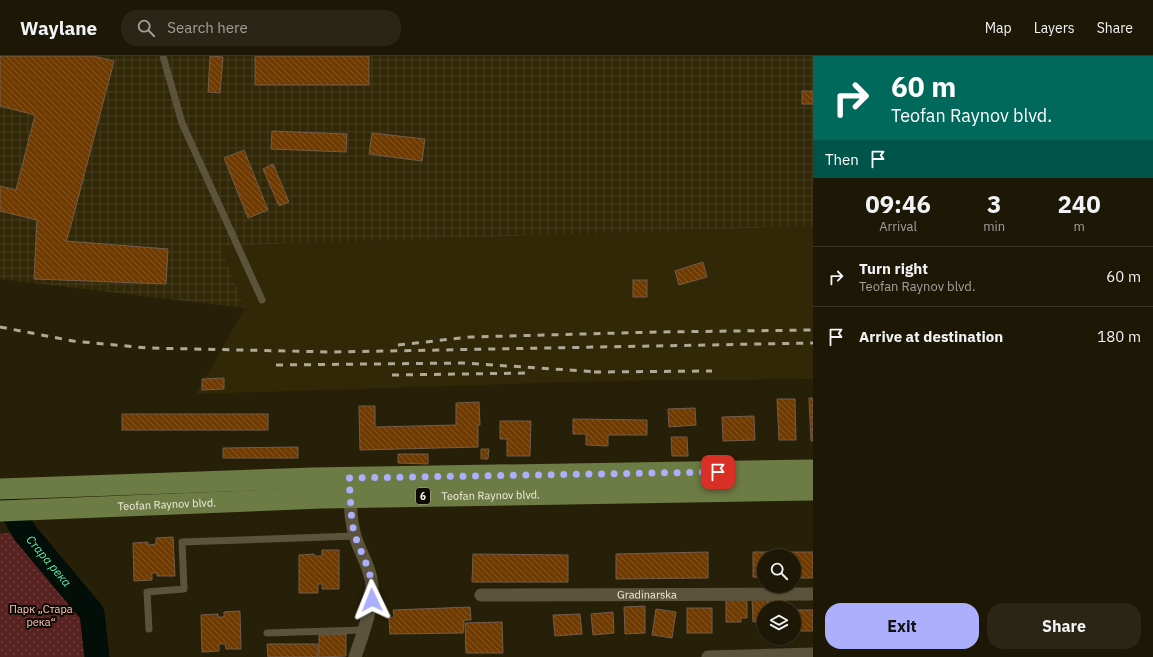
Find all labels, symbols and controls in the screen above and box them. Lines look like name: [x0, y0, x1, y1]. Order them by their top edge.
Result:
search box: [121, 10, 401, 46]
text: Waylane: [20, 16, 97, 40]
icon: search: [135, 17, 157, 39]
text: Search here: [167, 18, 248, 37]
text: Map: [985, 19, 1012, 37]
text: Layers: [1034, 19, 1075, 37]
text: Share: [1097, 19, 1133, 37]
text: 60 m: [891, 68, 956, 105]
icon: right: [825, 72, 877, 124]
text: Teofan Raynov blvd.: [891, 104, 1052, 127]
icon: arrive: [867, 148, 889, 170]
text: Then: [825, 150, 859, 169]
text: 09:46: [865, 188, 931, 220]
text: 3: [987, 188, 1001, 220]
text: 240: [1057, 188, 1101, 220]
text: Arrival: [879, 218, 917, 235]
text: min: [983, 218, 1005, 235]
text: m: [1073, 218, 1085, 235]
text: Turn right: [859, 259, 928, 278]
icon: right: [825, 266, 847, 288]
text: 60 m: [1106, 267, 1141, 286]
text: Teofan Raynov blvd.: [859, 278, 975, 295]
icon: arrive: [825, 326, 847, 348]
text: Arrive at destination: [859, 327, 1003, 346]
text: 180 m: [1097, 327, 1141, 346]
pin: [701, 455, 735, 489]
icon: arrive: [707, 461, 729, 483]
street label: Teofan Raynov blvd.: [441, 487, 540, 503]
road number: 6: [416, 488, 430, 504]
street label: Teofan Raynov blvd.: [117, 495, 216, 513]
water label: Стара река: [23, 532, 75, 590]
map controls: [757, 549, 801, 645]
button: search: [757, 549, 801, 593]
position arrow: [351, 579, 393, 621]
street label: Gradinarska: [617, 587, 677, 602]
button: layers: [757, 601, 801, 645]
park label: Парк „Стара река“: [9, 602, 73, 629]
button: Exit: [825, 603, 979, 649]
button: Share: [987, 603, 1141, 649]

